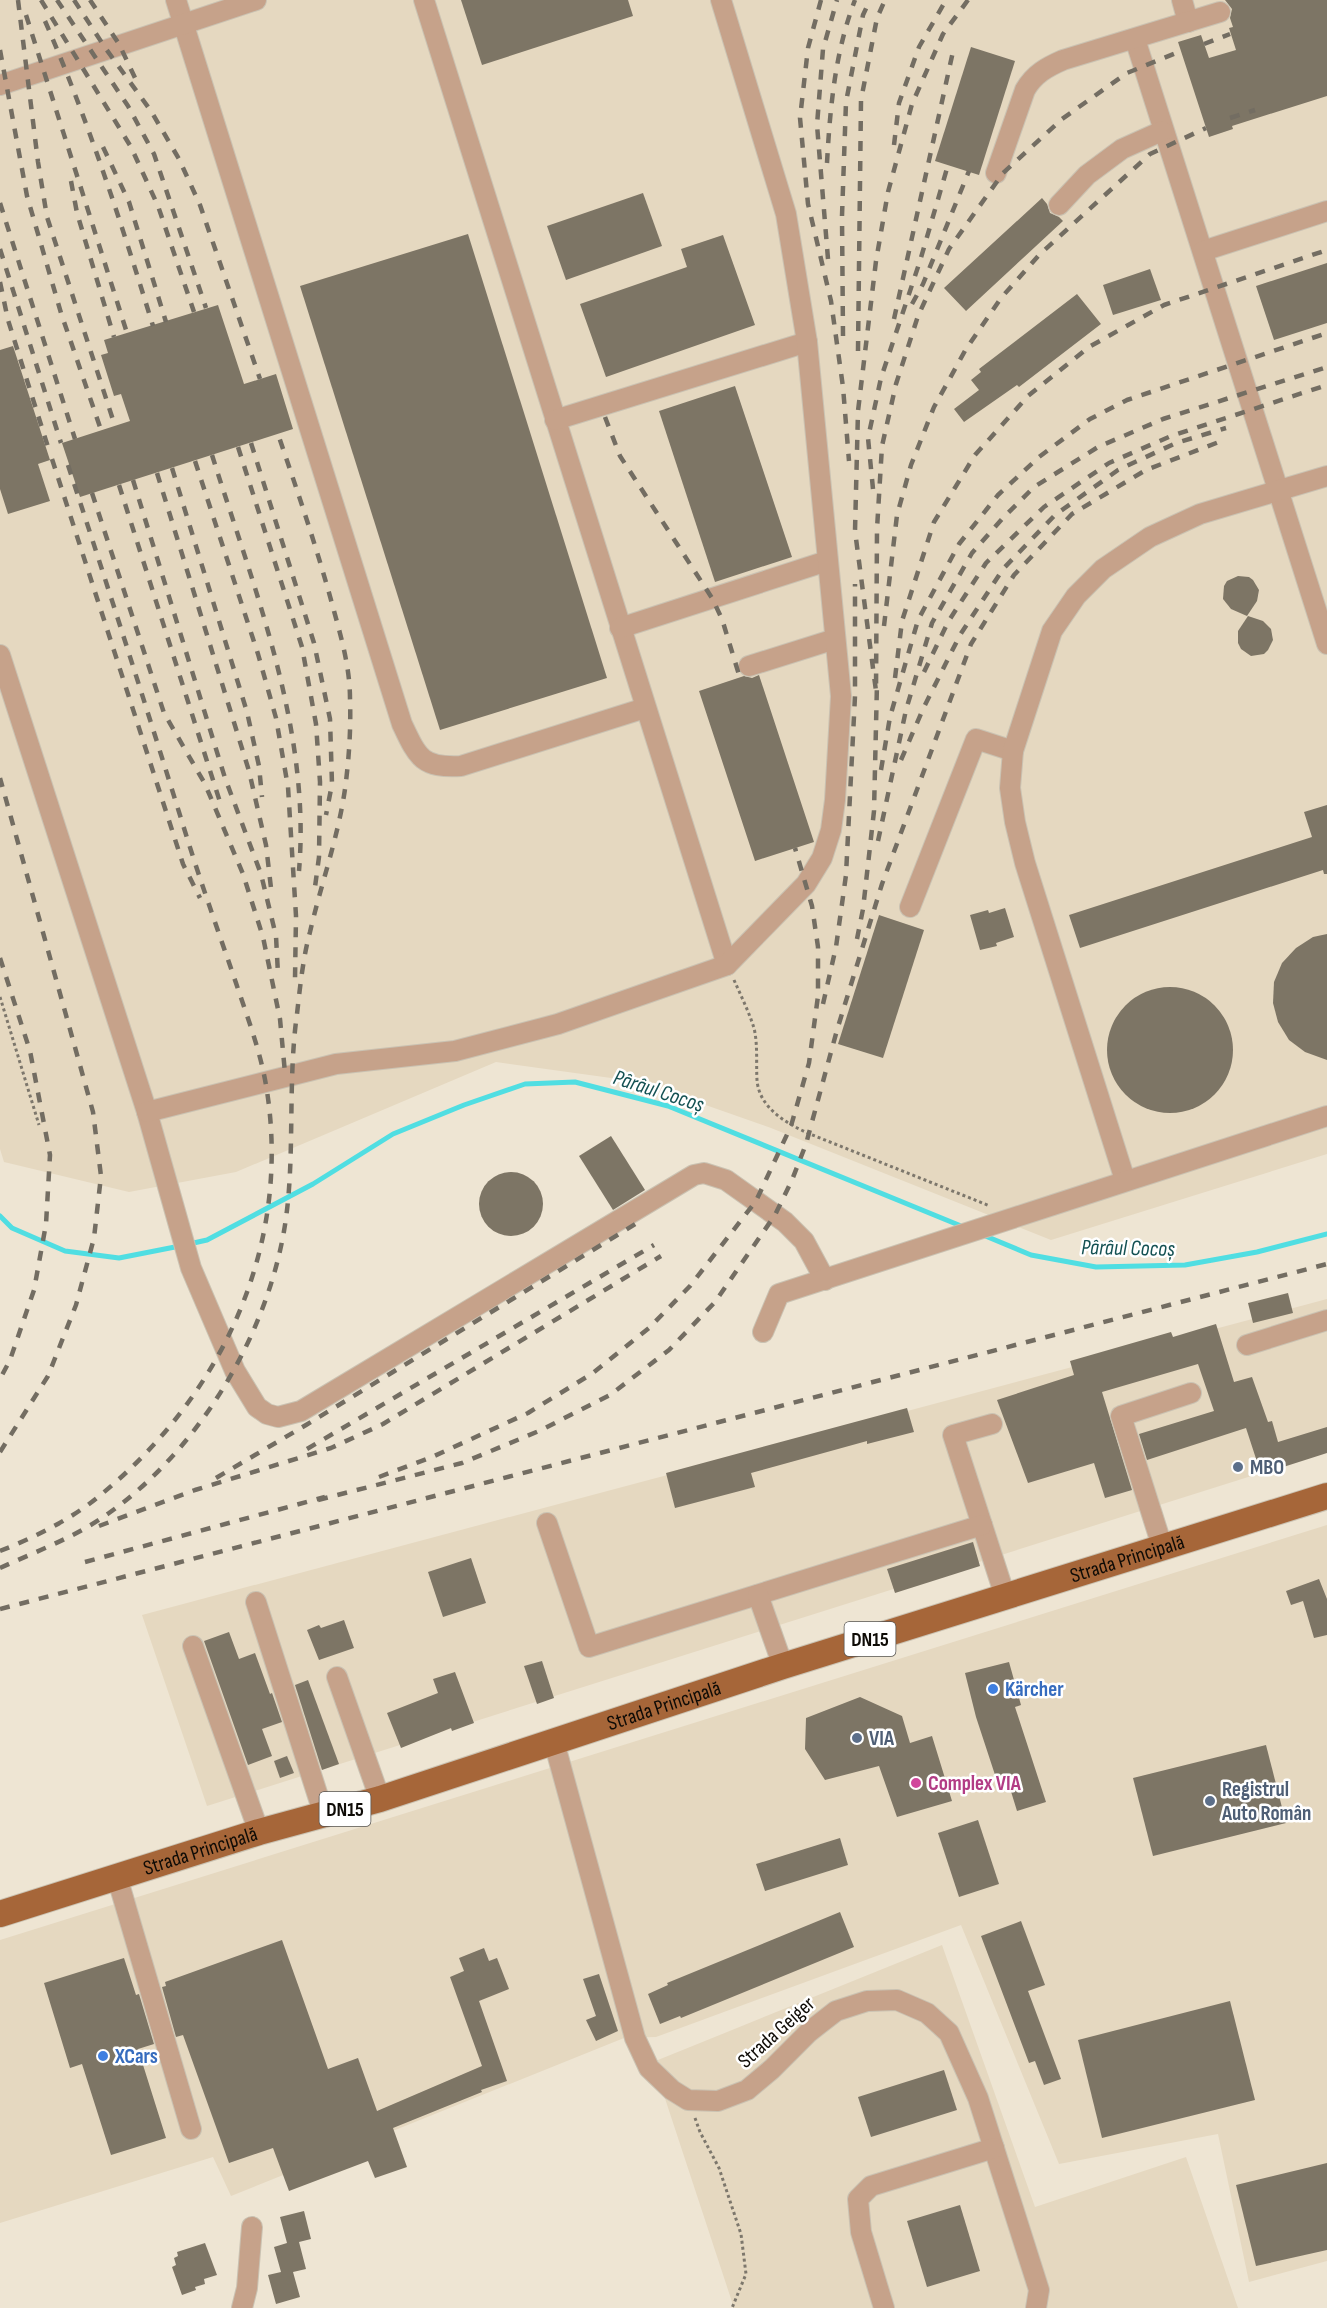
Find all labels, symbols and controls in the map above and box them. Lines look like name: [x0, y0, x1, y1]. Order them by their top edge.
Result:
water label: Pârâul Cocoș: [610, 1064, 708, 1119]
water label: Pârâul Cocoș: [1081, 1234, 1175, 1263]
place label: MBO: [1250, 1455, 1284, 1480]
marker: MBO: [1231, 1460, 1245, 1474]
street label: Strada Principală: [1067, 1529, 1187, 1589]
road number: DN15: [844, 1622, 896, 1656]
street label: Strada Principală: [604, 1675, 724, 1736]
place label: Kärcher: [1005, 1677, 1064, 1702]
marker: Kärcher: [986, 1682, 1000, 1696]
place label: VIA: [869, 1726, 895, 1751]
marker: VIA: [850, 1731, 864, 1745]
place label: Complex VIA: [928, 1771, 1022, 1796]
marker: Complex VIA: [909, 1776, 923, 1790]
place label: Registrul Auto Român: [1221, 1777, 1311, 1826]
road number: DN15: [320, 1792, 370, 1826]
marker: Registrul Auto Român: [1203, 1794, 1217, 1808]
street label: Strada Principală: [140, 1821, 261, 1881]
street label: Strada Geiger: [733, 1991, 820, 2073]
place label: XCars: [114, 2044, 158, 2069]
marker: XCars: [96, 2049, 110, 2063]

